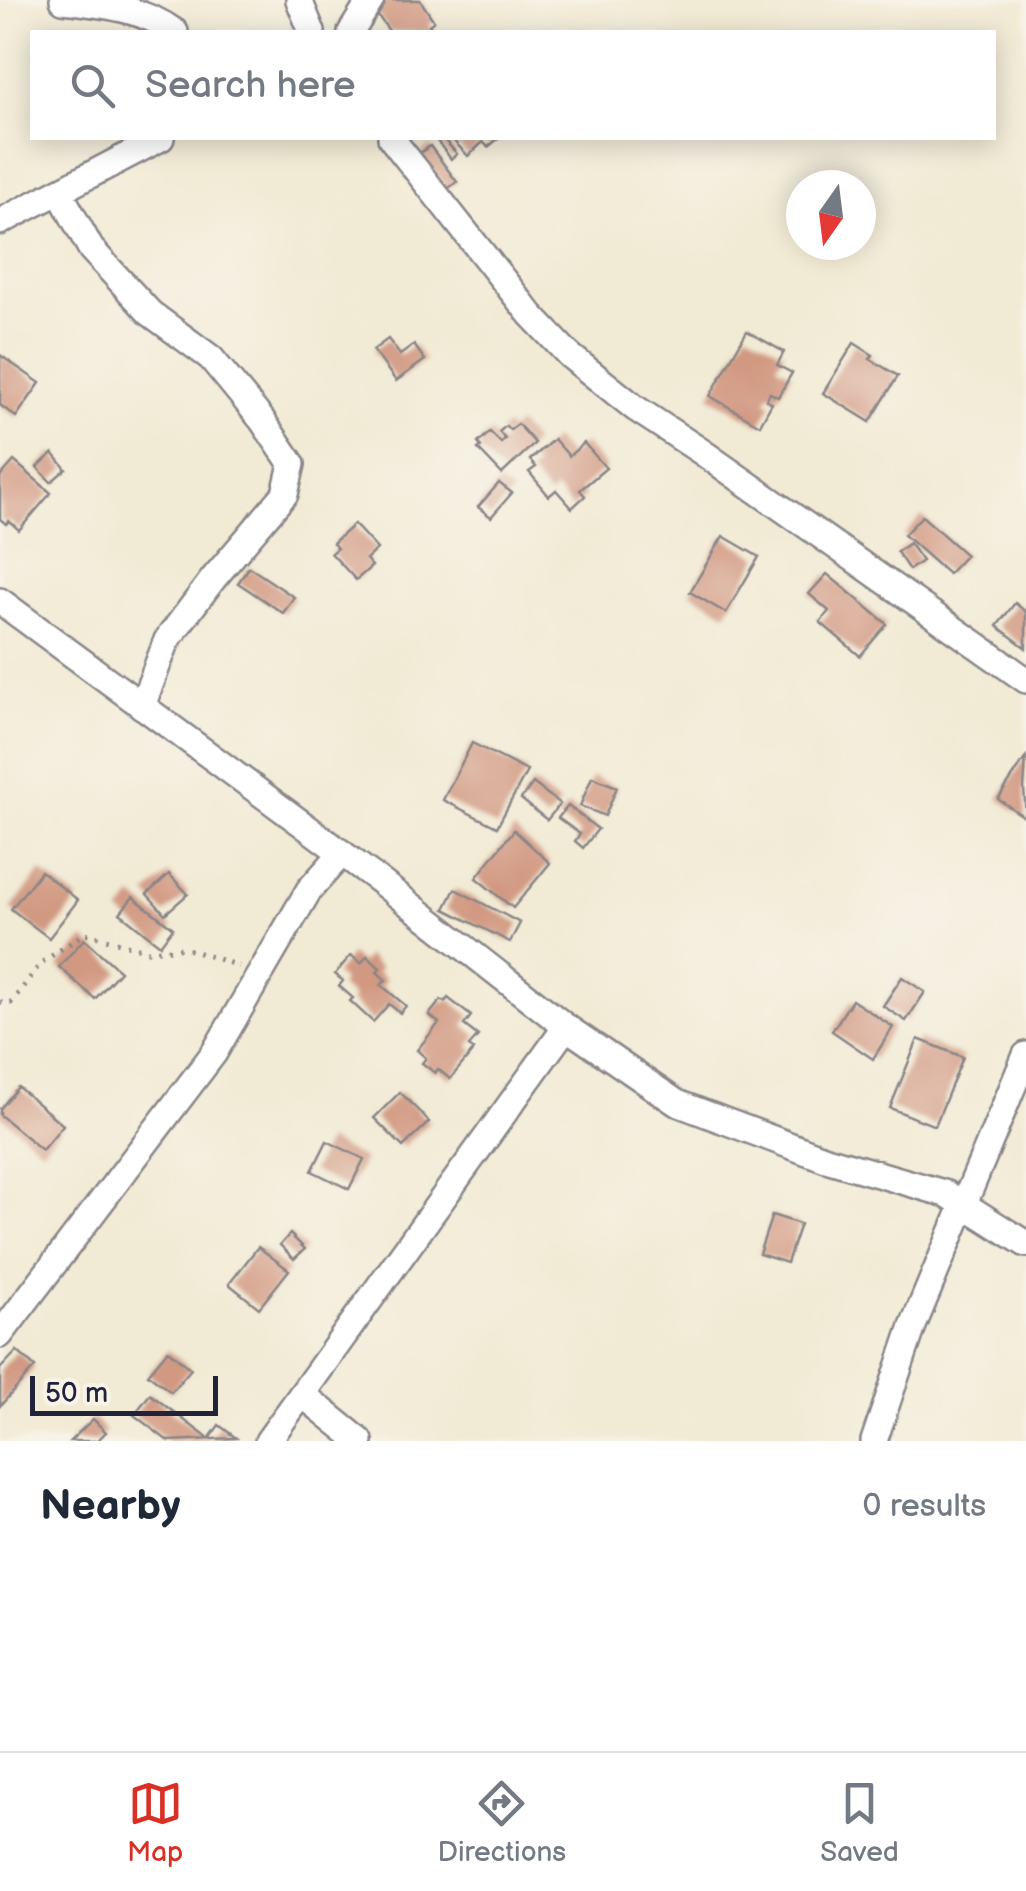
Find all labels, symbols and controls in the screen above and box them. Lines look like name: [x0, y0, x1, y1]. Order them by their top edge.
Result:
search box: [30, 30, 996, 140]
icon: search: [65, 58, 120, 113]
text: Search here: [145, 63, 356, 108]
north arrow: [786, 170, 876, 260]
scale bar: [30, 1371, 218, 1416]
text: 50 m: [45, 1377, 108, 1410]
text: Nearby: [40, 1481, 180, 1532]
text: 0 results: [863, 1487, 986, 1526]
tab: Map: [127, 1776, 183, 1869]
tab: Directions: [437, 1776, 566, 1869]
tab: Saved: [820, 1776, 899, 1869]

